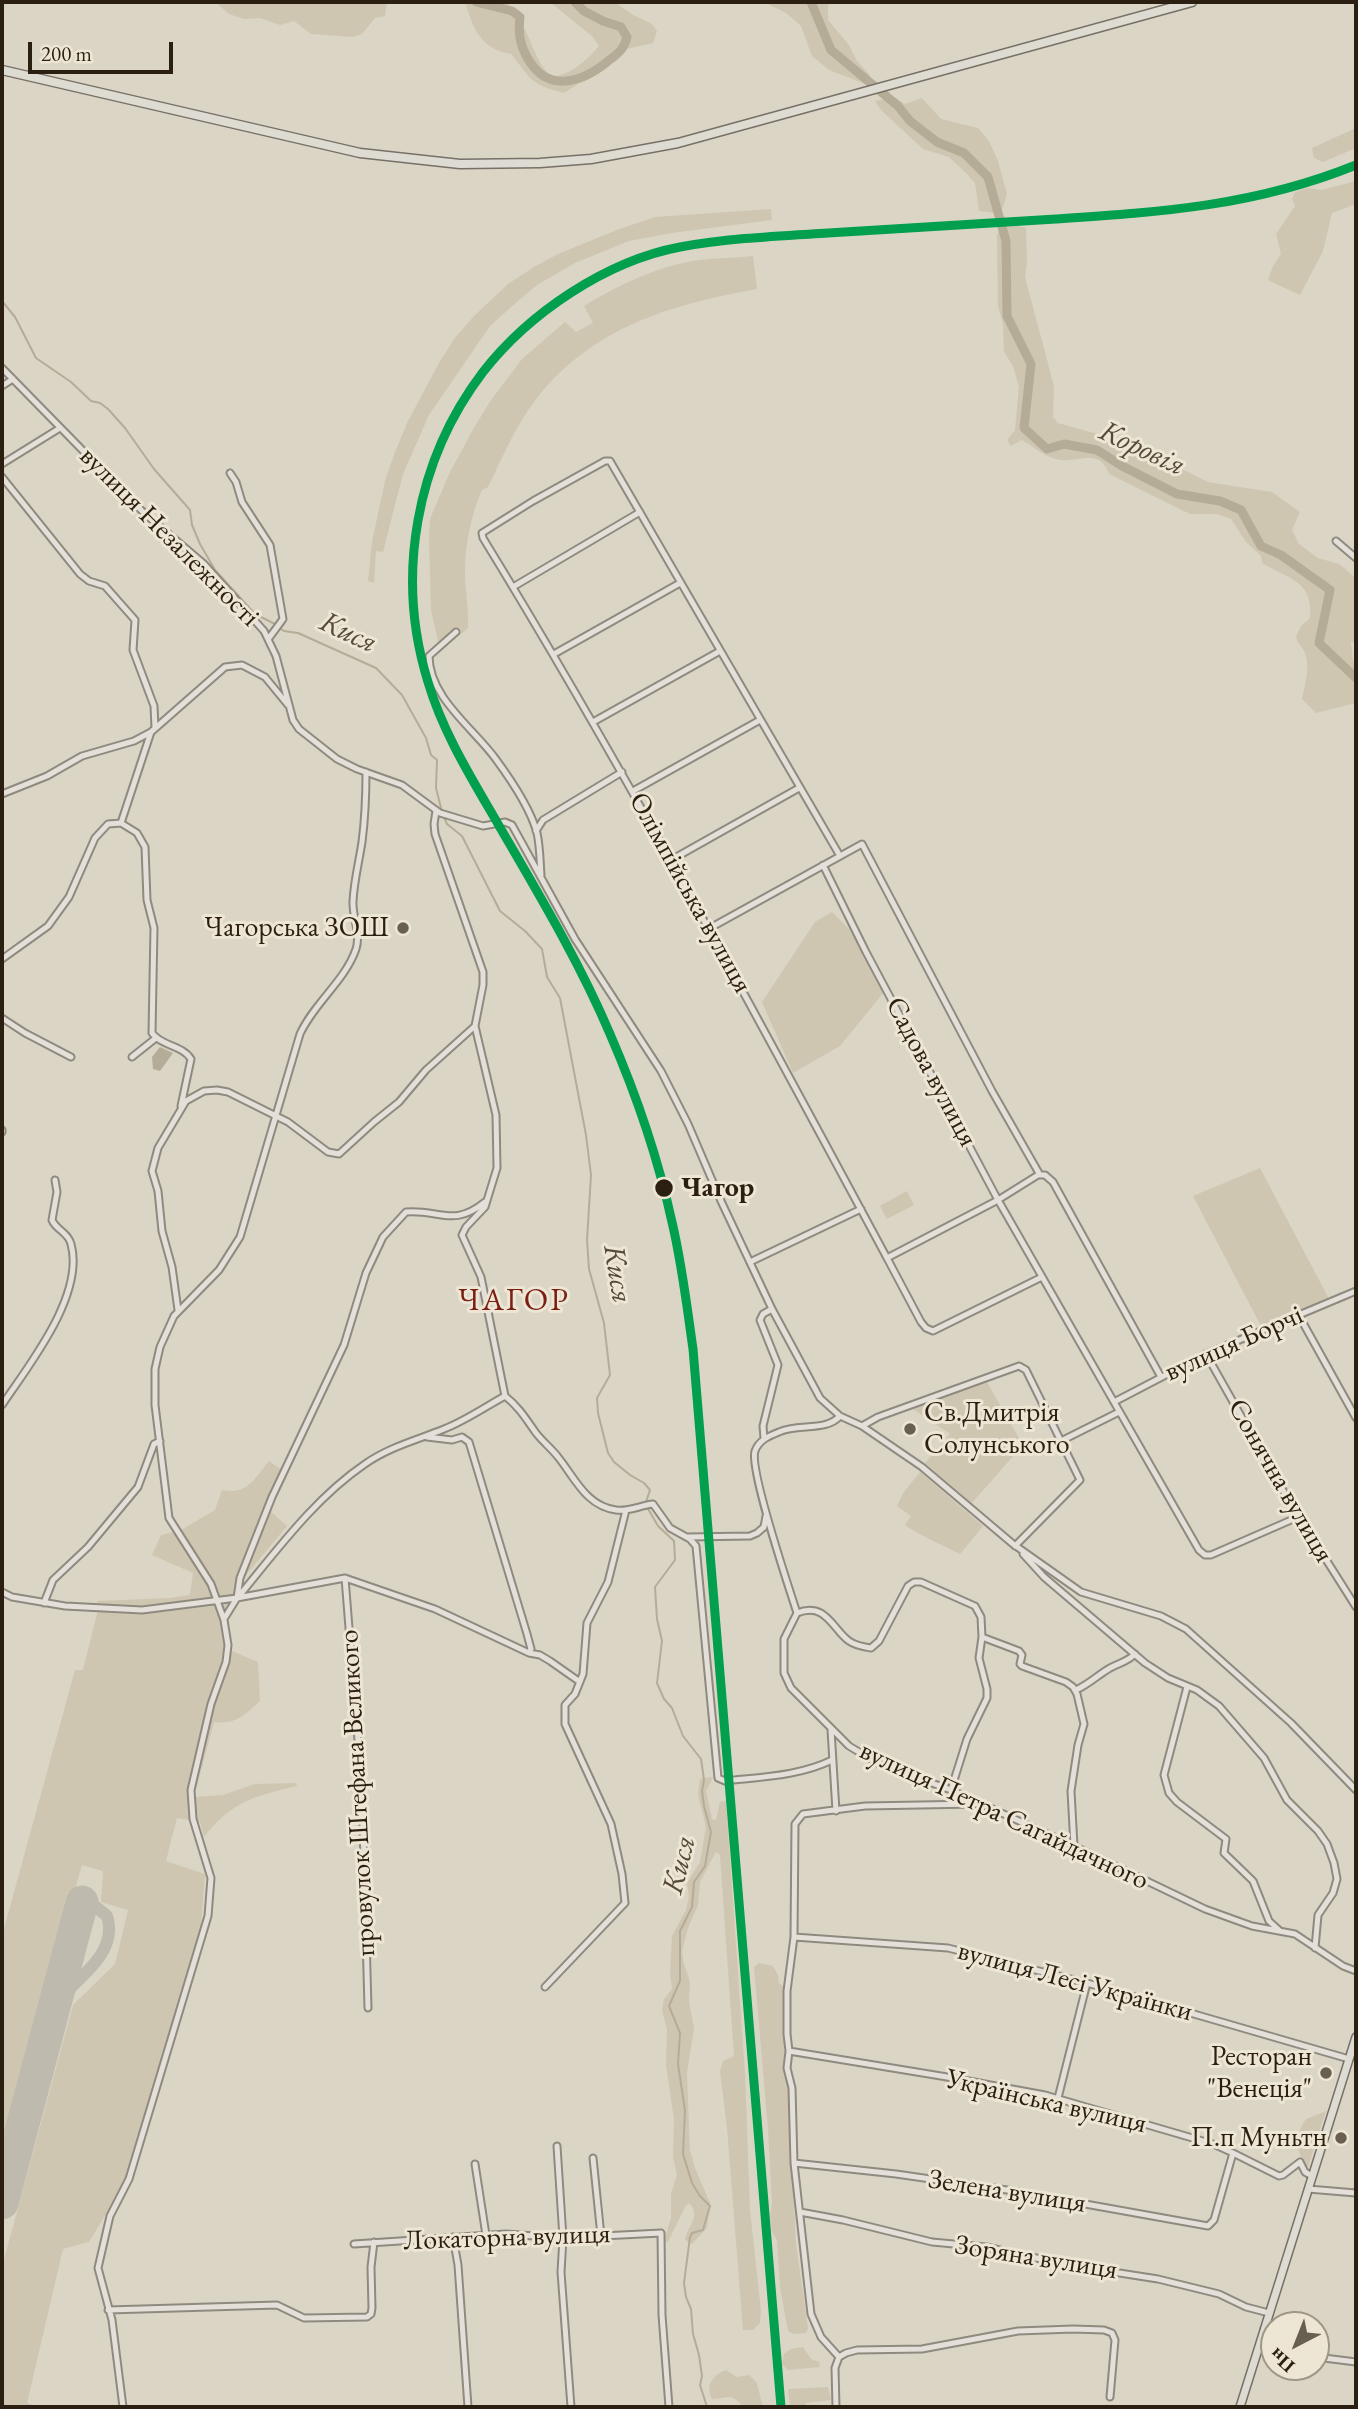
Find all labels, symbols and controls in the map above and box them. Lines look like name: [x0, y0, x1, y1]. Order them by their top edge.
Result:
scale bar: [32, 28, 177, 72]
text: 200 m: [41, 40, 92, 67]
water label: Коровія: [1093, 414, 1191, 484]
street label: вулиця Незалежності: [72, 440, 266, 634]
water label: Кися: [314, 604, 382, 662]
street label: Олімпійська вулиця: [621, 787, 759, 999]
place label: Чагорська ЗОШ: [204, 911, 389, 945]
marker: Чагорська ЗОШ: [395, 920, 411, 936]
street label: Садова вулиця: [878, 992, 984, 1152]
place label: Чагор: [681, 1171, 754, 1205]
marker: Чагор: [653, 1177, 675, 1199]
water label: Кися: [595, 1242, 639, 1306]
district label: ЧАГОР: [459, 1282, 569, 1320]
street label: вулиця Борчі: [1160, 1299, 1308, 1389]
street label: Сонячна вулиця: [1220, 1393, 1340, 1569]
place label: Св.Дмитрія Солунського: [924, 1396, 1070, 1462]
marker: Св.Дмитрія Солунського: [902, 1421, 918, 1437]
street label: провулок Штефана Великого: [333, 1629, 383, 1957]
street label: вулиця Петра Сагайдачного: [854, 1734, 1154, 1898]
water label: Кися: [655, 1832, 705, 1898]
street label: вулиця Лесі Українки: [954, 1935, 1196, 2029]
place label: Ресторан "Венеція": [1207, 2040, 1312, 2106]
street label: Українська вулиця: [942, 2063, 1150, 2141]
marker: Ресторан "Венеція": [1318, 2065, 1334, 2081]
place label: П.п Муньтн: [1191, 2121, 1327, 2155]
marker: П.п Муньтн: [1333, 2130, 1349, 2146]
street label: Зелена вулиця: [926, 2163, 1088, 2221]
street label: Локаторна вулиця: [403, 2218, 611, 2258]
street label: Зоряна вулиця: [952, 2229, 1120, 2287]
north arrow: [1260, 2311, 1330, 2381]
text: Пн: [1264, 2343, 1300, 2378]

